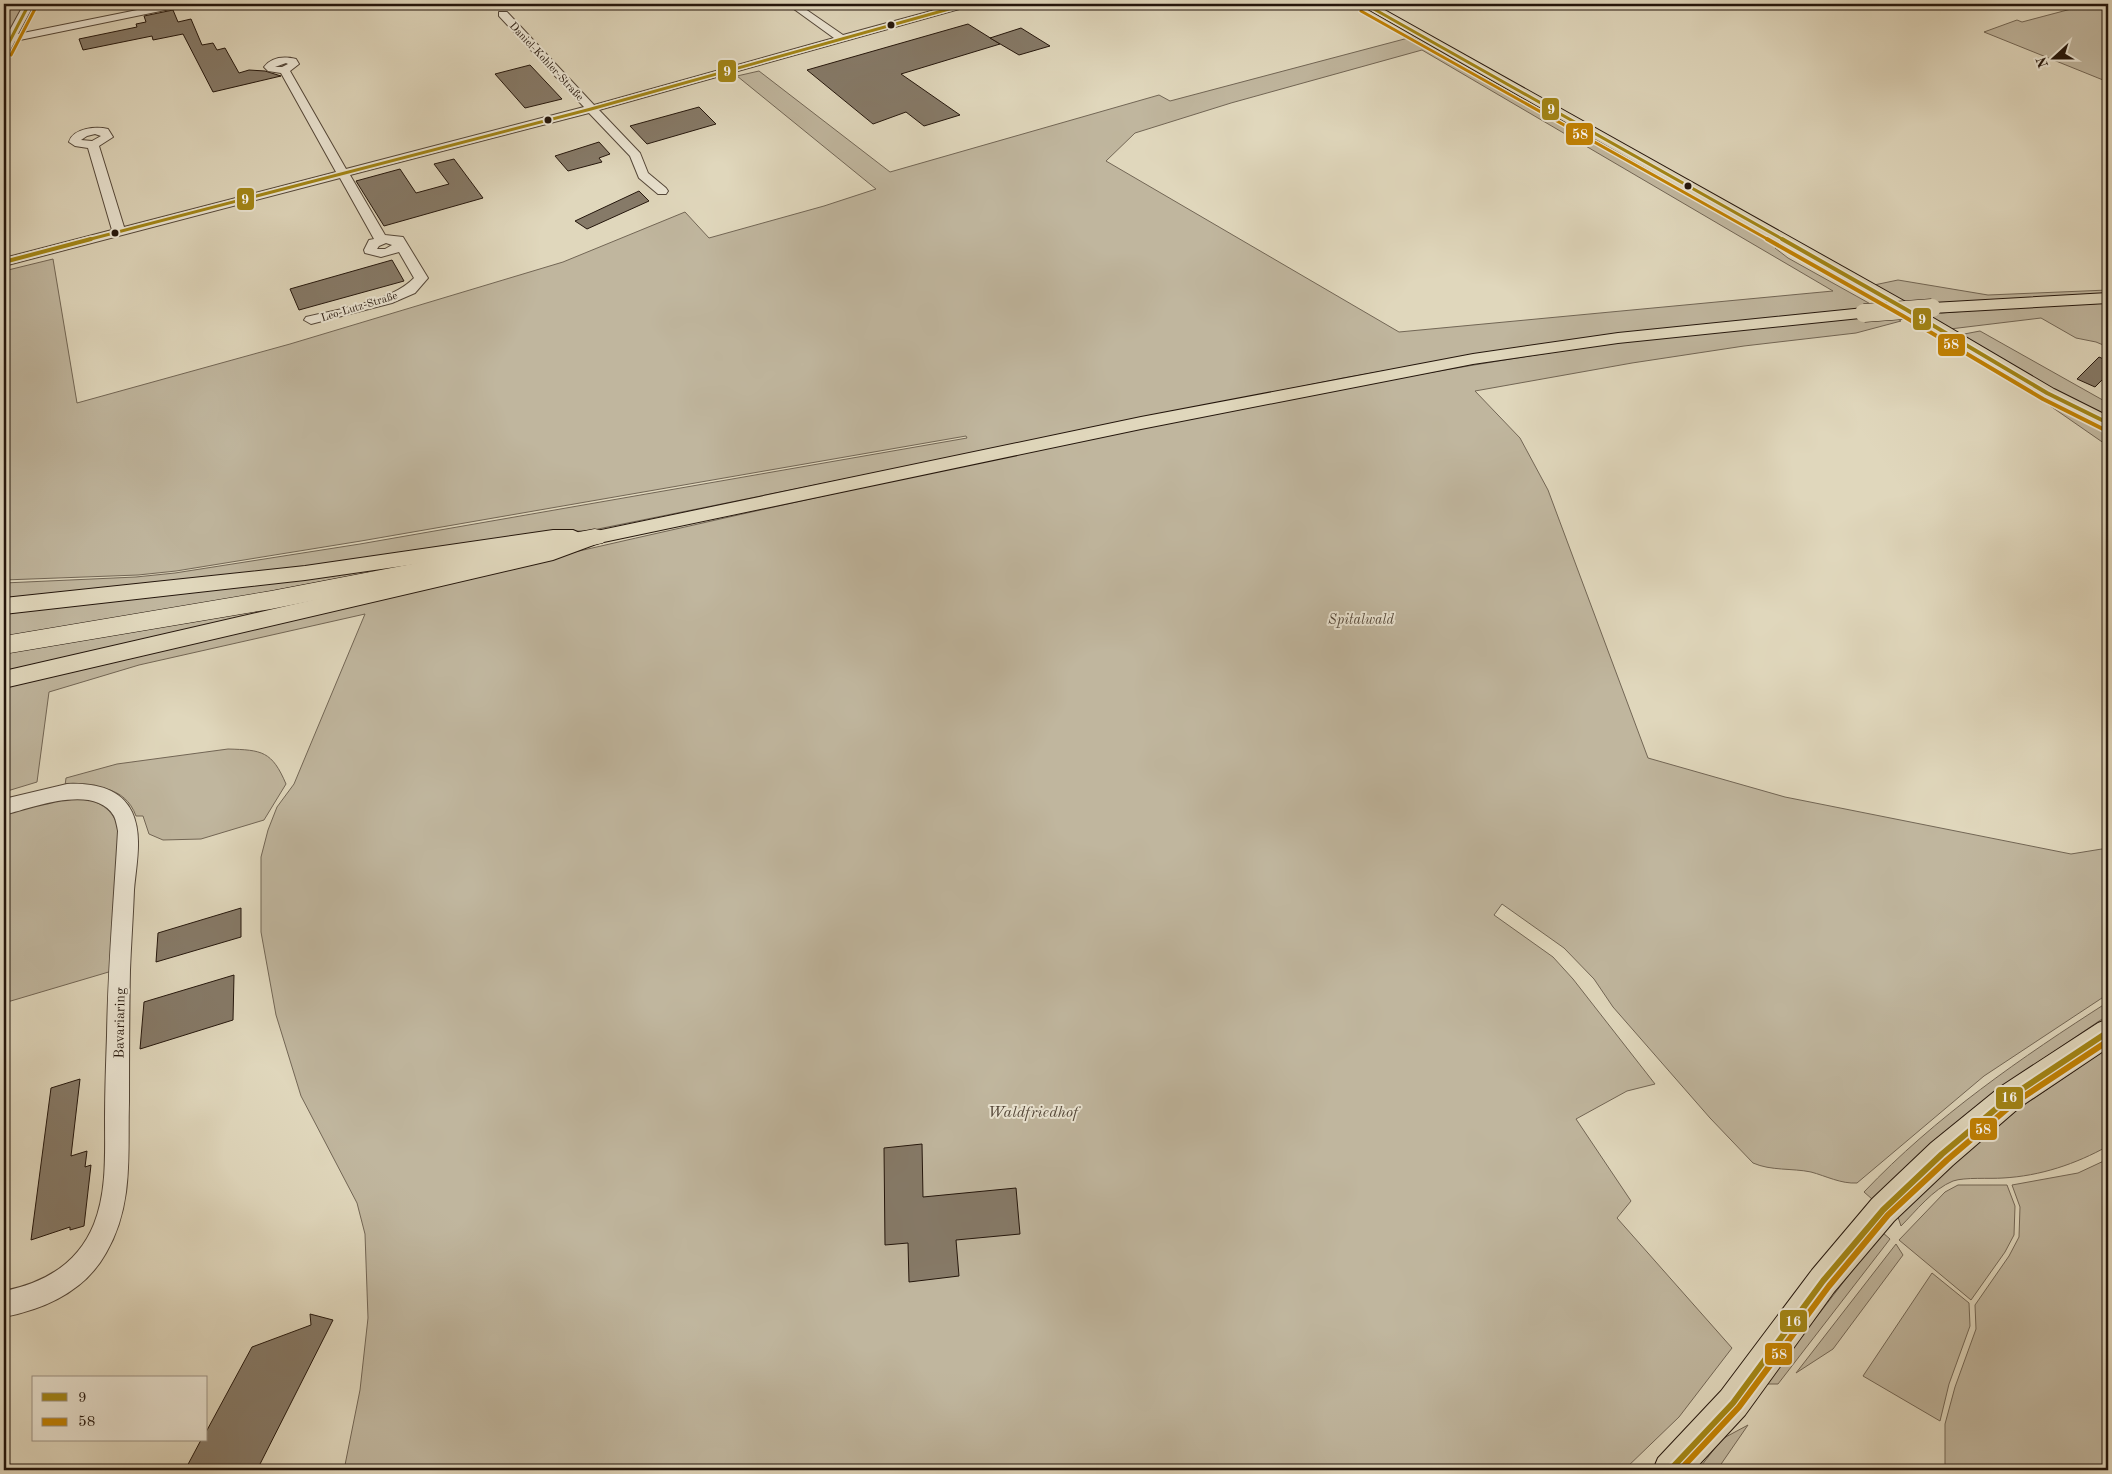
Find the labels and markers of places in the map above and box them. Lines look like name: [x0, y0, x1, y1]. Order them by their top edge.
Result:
unlabelled marker: [886, 20, 896, 30]
unlabelled marker: [543, 115, 553, 125]
unlabelled marker: [1683, 181, 1693, 191]
unlabelled marker: [110, 228, 120, 238]

